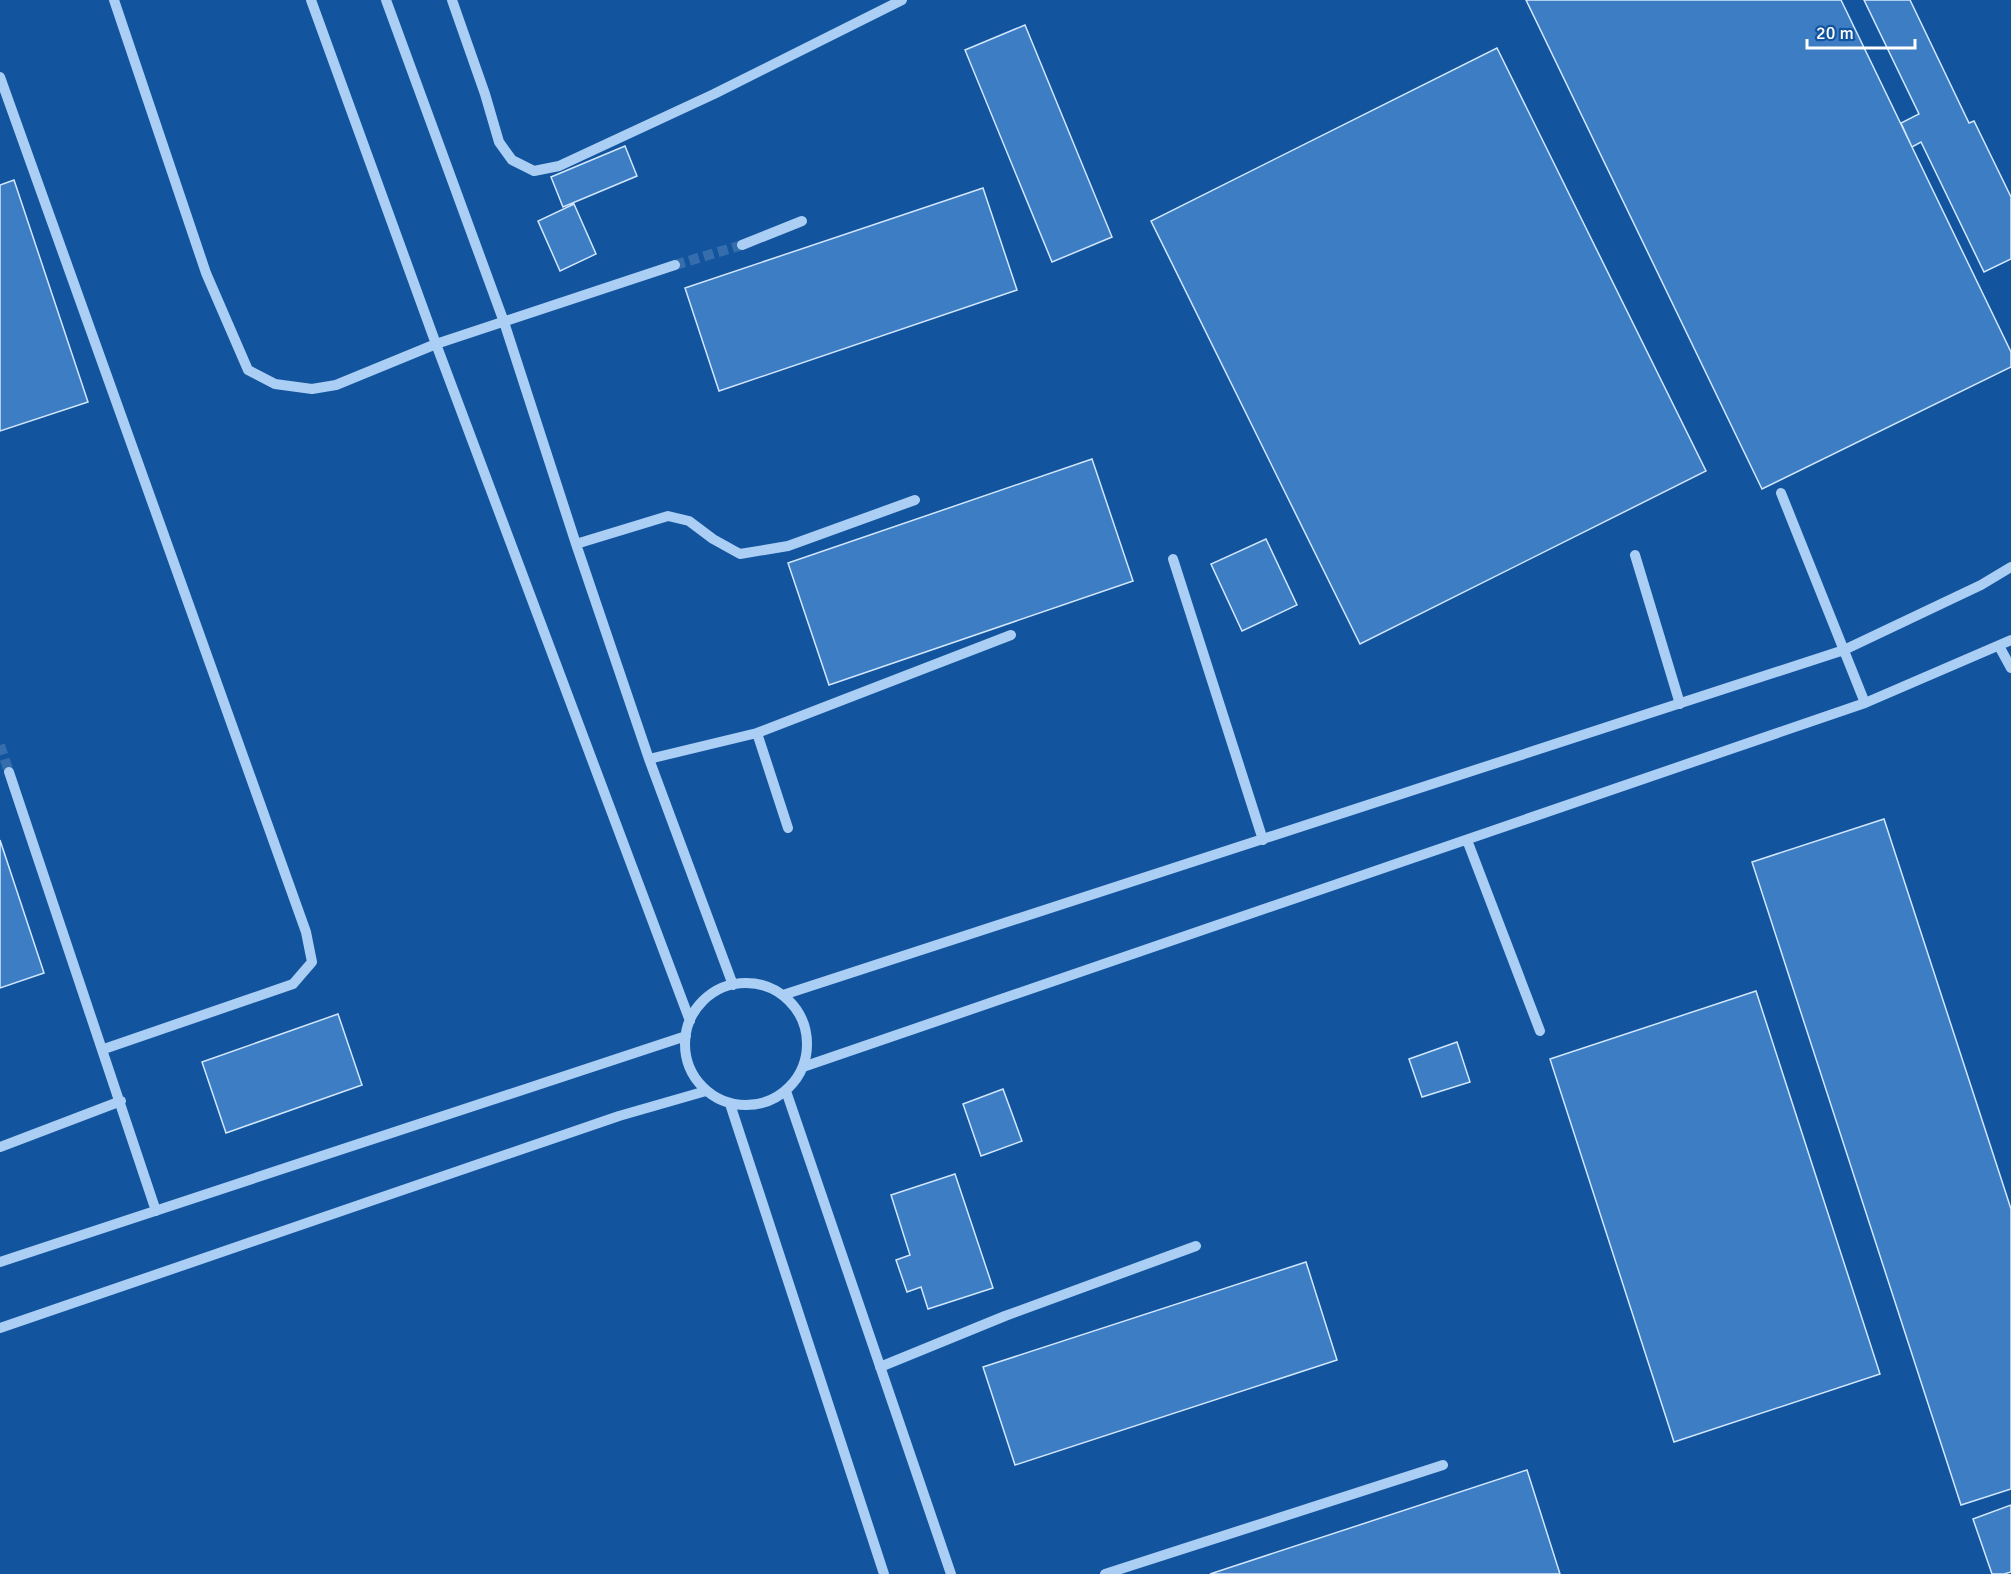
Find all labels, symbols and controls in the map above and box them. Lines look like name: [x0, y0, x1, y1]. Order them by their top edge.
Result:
scale bar: [1807, 12, 1915, 50]
text: 20 m: [1816, 22, 1854, 44]

